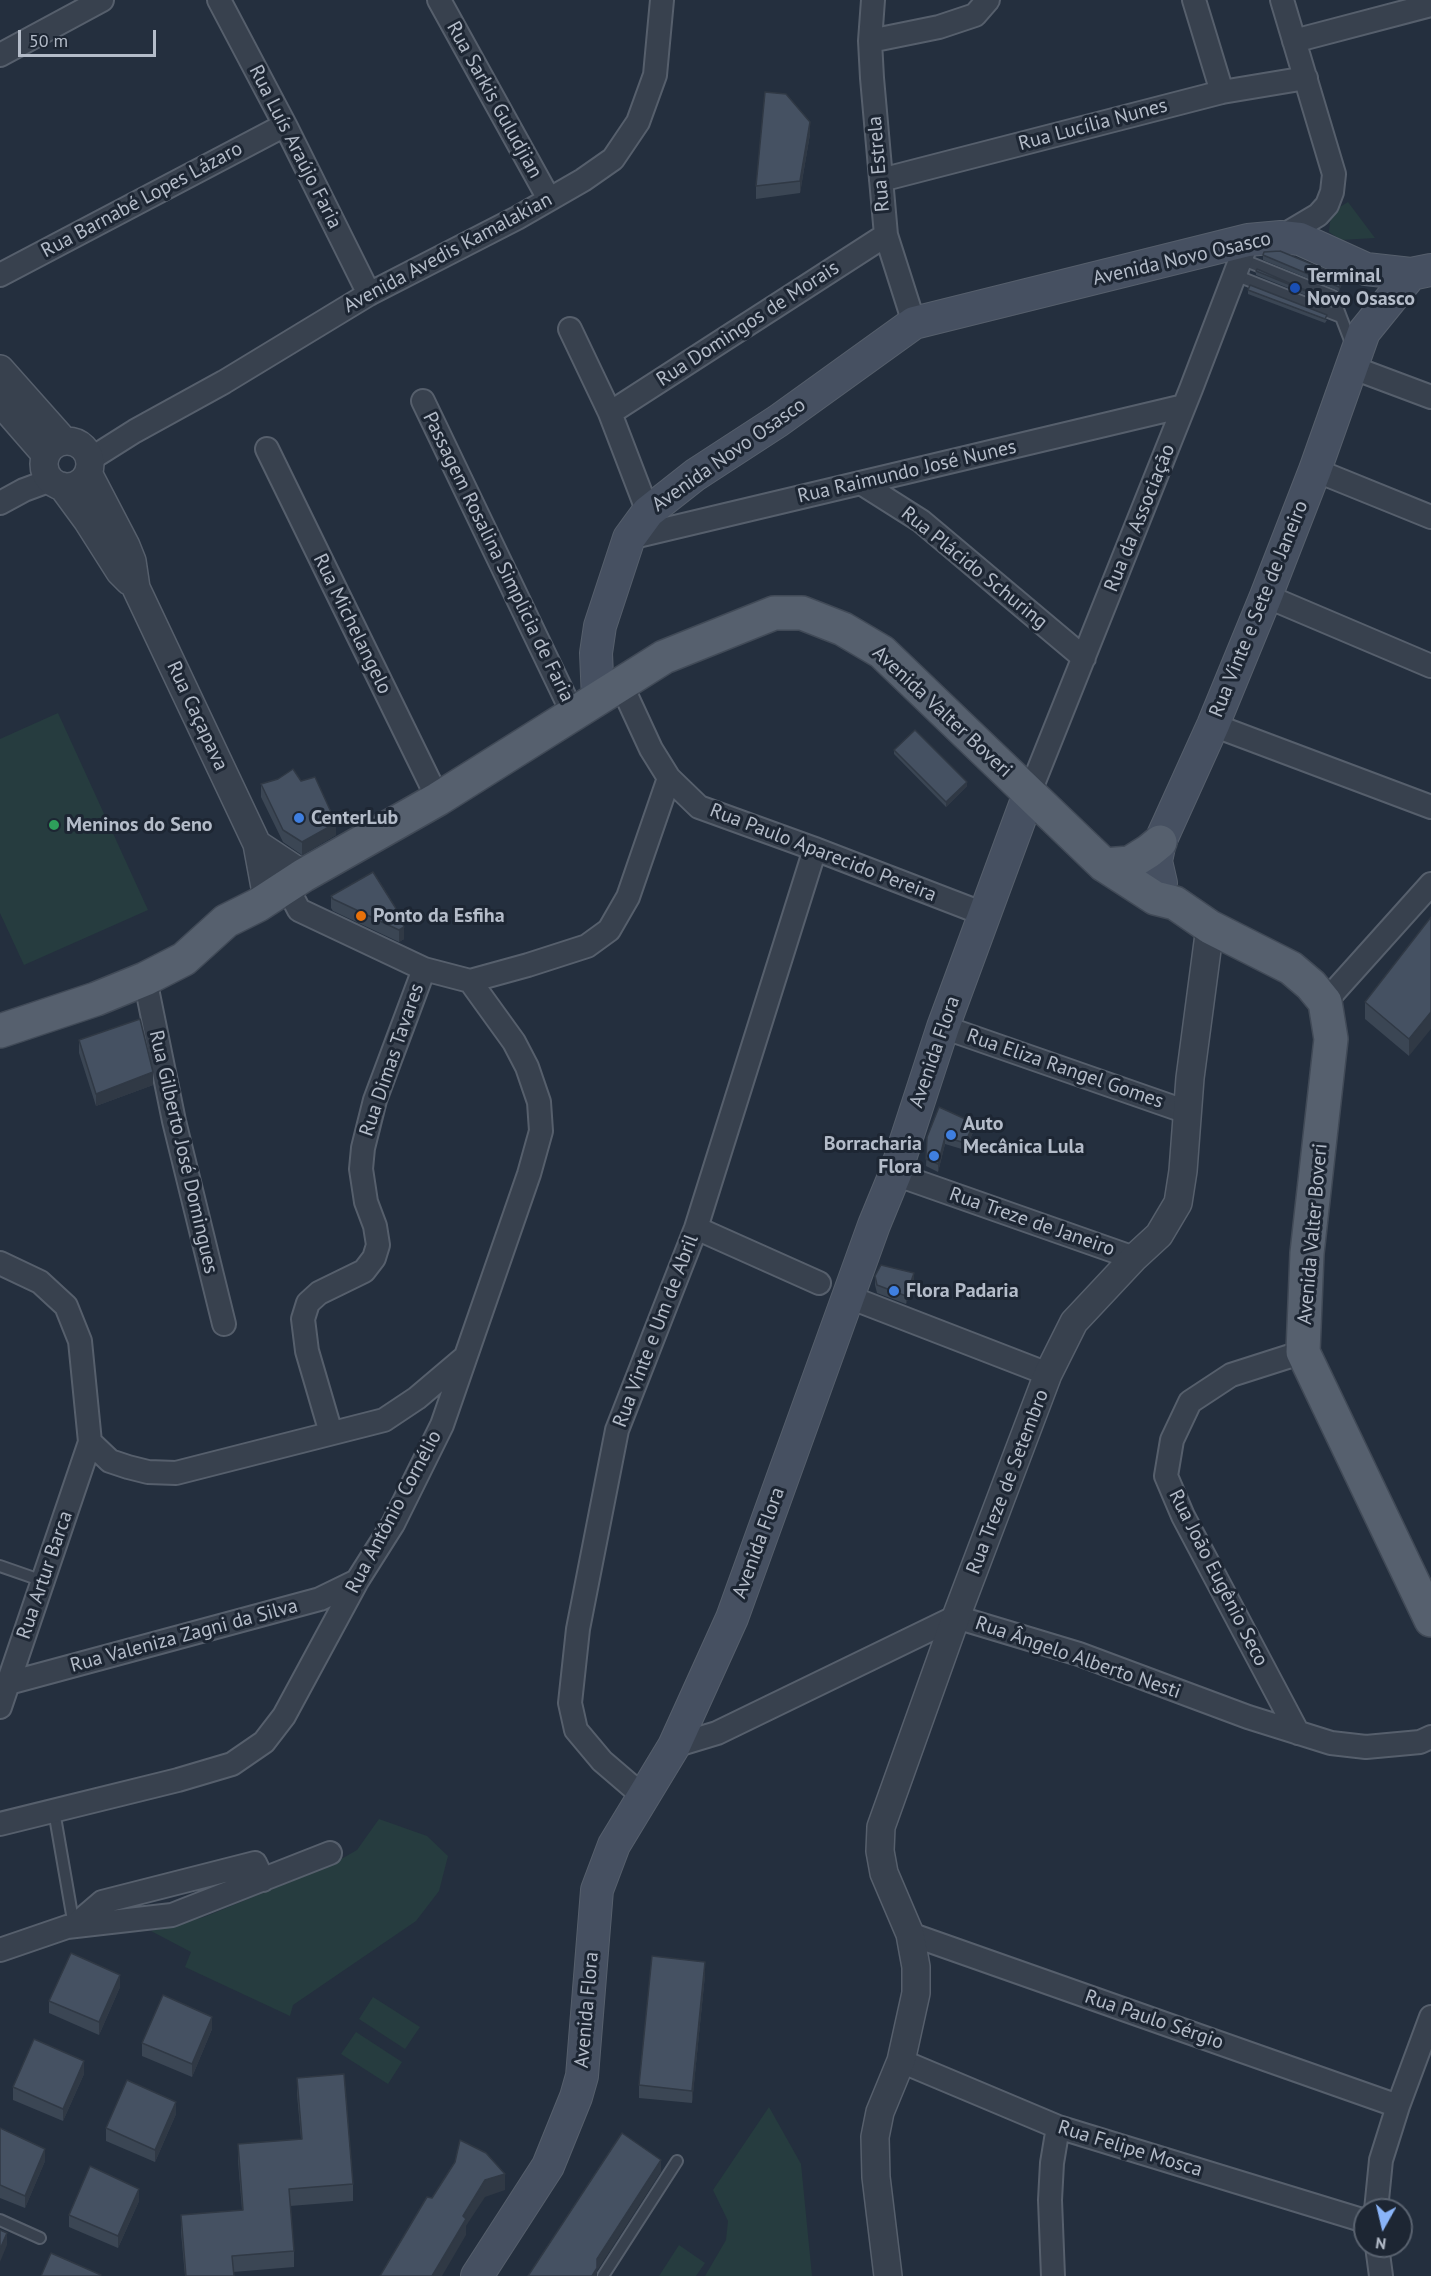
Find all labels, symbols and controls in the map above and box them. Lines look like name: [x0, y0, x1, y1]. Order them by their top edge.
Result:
street label: Rua Sarkis Guludjian: [441, 17, 547, 183]
scale bar: [21, 18, 159, 56]
text: 50 m: [29, 29, 68, 52]
street label: Rua Luís Araújo Faria: [243, 61, 347, 233]
street label: Rua Lucília Nunes: [1016, 94, 1170, 156]
street label: Rua Estrela: [863, 115, 895, 213]
street label: Rua Barnabé Lopes Lázaro: [37, 137, 247, 263]
street label: Avenida Avedis Kamalakian: [340, 188, 556, 318]
street label: Avenida Novo Osasco: [1091, 227, 1273, 291]
street label: Rua Domingos de Morais: [652, 256, 844, 392]
place label: Terminal Novo Osasco: [1307, 264, 1415, 311]
marker: Terminal Novo Osasco: [1288, 281, 1302, 295]
street label: Avenida Novo Osasco: [648, 393, 810, 517]
street label: Passagem Rosalina Simplicia de Faria: [417, 408, 579, 706]
street label: Rua Raimundo José Nunes: [795, 435, 1019, 509]
street label: Rua da Associação: [1099, 441, 1181, 595]
street label: Rua Vinte e Sete de Janeiro: [1204, 497, 1314, 721]
street label: Rua Plácido Schuring: [896, 502, 1052, 634]
street label: Rua Michelangelo: [308, 550, 396, 698]
street label: Avenida Valter Boveri: [867, 641, 1017, 783]
street label: Rua Caçapava: [161, 657, 233, 775]
street label: Rua Paulo Aparecido Pereira: [706, 799, 940, 907]
place label: CenterLub: [311, 806, 398, 830]
marker: CenterLub: [292, 811, 306, 825]
place label: Meninos do Seno: [66, 813, 213, 837]
marker: Meninos do Seno: [47, 818, 61, 832]
place label: Ponto da Esfiha: [373, 904, 505, 928]
marker: Ponto da Esfiha: [354, 909, 368, 923]
street label: Rua Dimas Tavares: [355, 980, 429, 1140]
street label: Avenida Flora: [905, 993, 965, 1111]
street label: Rua Eliza Rangel Gomes: [964, 1024, 1166, 1114]
street label: Rua Gilberto José Domingues: [143, 1028, 223, 1276]
place label: Auto Mecânica Lula: [963, 1112, 1084, 1159]
marker: Auto Mecânica Lula: [944, 1128, 958, 1142]
place label: Borracharia Flora: [824, 1132, 922, 1179]
street label: Avenida Valter Boveri: [1293, 1142, 1333, 1326]
marker: Borracharia Flora: [927, 1149, 941, 1163]
street label: Rua Treze de Janeiro: [946, 1182, 1118, 1262]
street label: Rua Vinte e Um de Abril: [608, 1231, 704, 1431]
place label: Flora Padaria: [906, 1279, 1019, 1303]
marker: Flora Padaria: [887, 1284, 901, 1298]
street label: Rua Treze de Setembro: [962, 1386, 1054, 1578]
street label: Rua Antônio Cornélio: [341, 1426, 447, 1598]
street label: Avenida Flora: [728, 1484, 790, 1602]
street label: Rua João Eugênio Seco: [1163, 1486, 1273, 1670]
street label: Rua Artur Barca: [12, 1508, 78, 1642]
street label: Rua Valeniza Zagni da Silva: [68, 1594, 300, 1678]
street label: Rua Ângelo Alberto Nesti: [972, 1612, 1184, 1704]
street label: Avenida Flora: [570, 1951, 604, 2069]
street label: Rua Paulo Sérgio: [1081, 1985, 1227, 2055]
street label: Rua Felipe Mosca: [1055, 2116, 1205, 2182]
north arrow: [1353, 2198, 1413, 2258]
text: N: [1374, 2233, 1387, 2254]

